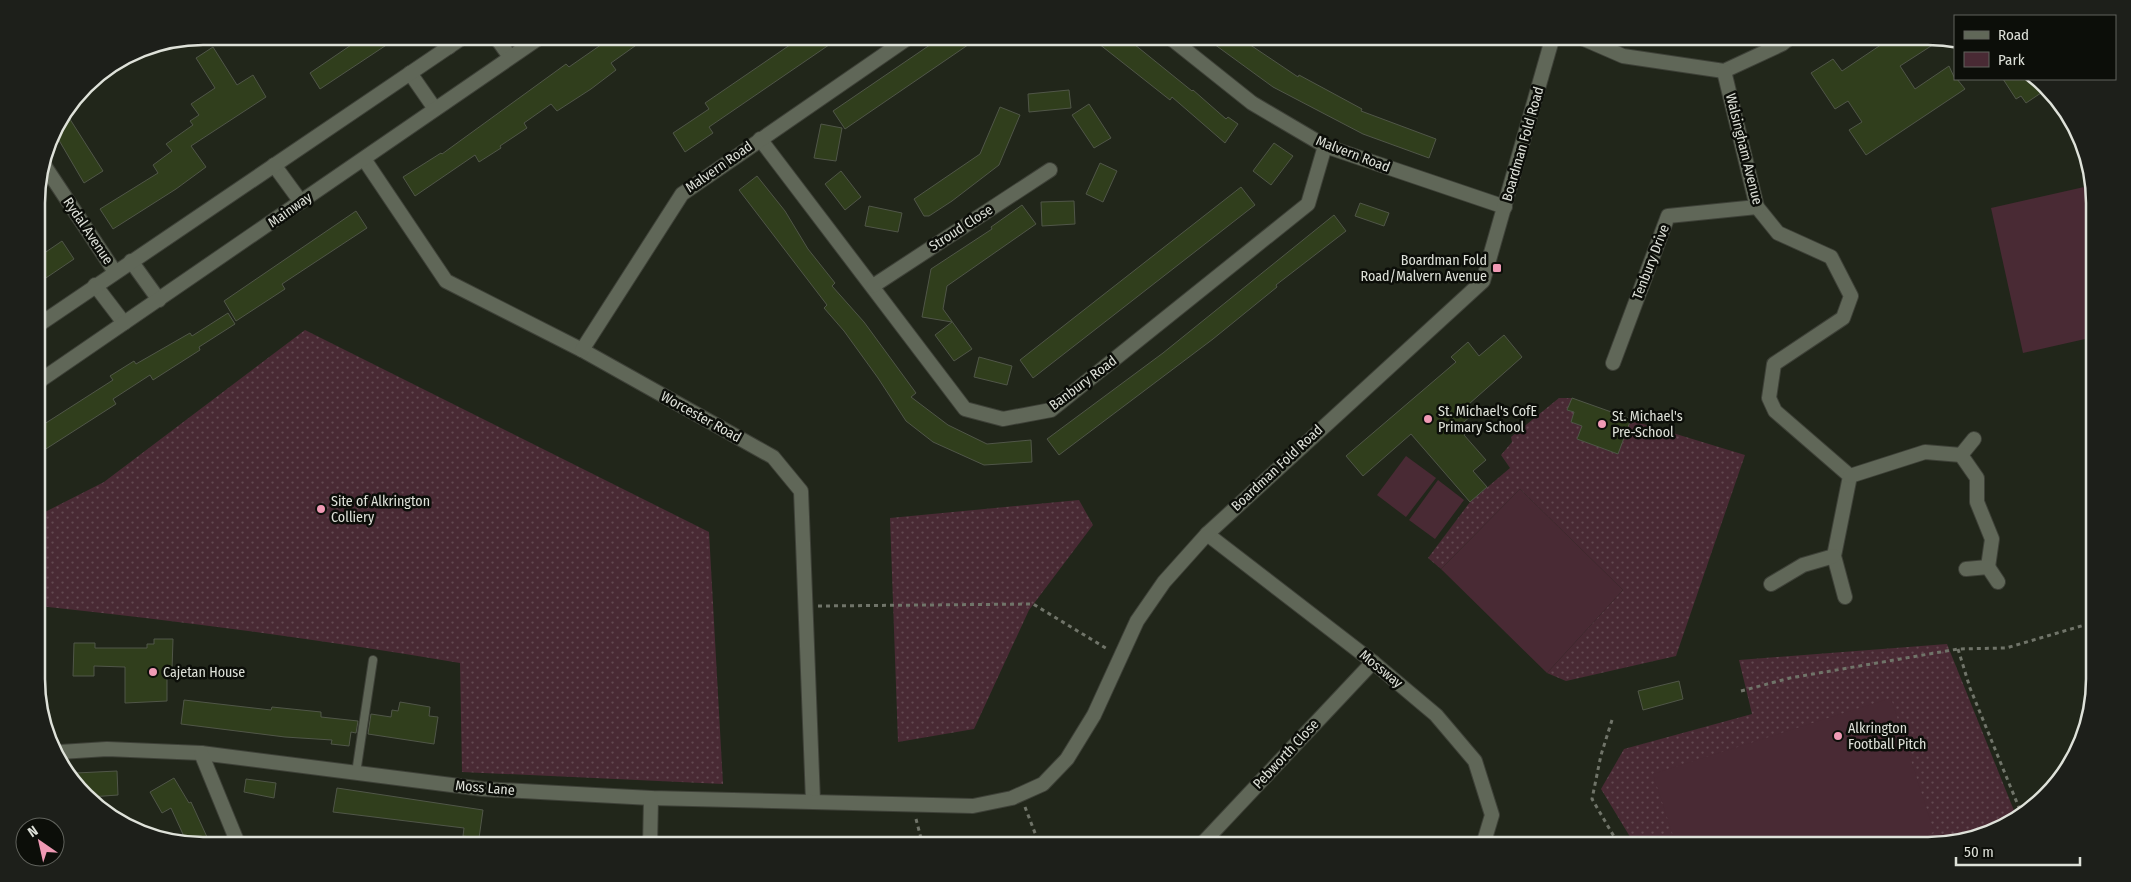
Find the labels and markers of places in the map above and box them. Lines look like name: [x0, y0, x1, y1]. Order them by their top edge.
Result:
place label: Boardman Fold Road/Malvern Avenue: [1360, 252, 1487, 285]
marker: Boardman Fold Road/Malvern Avenue: [1491, 262, 1503, 274]
place label: St. Michael's CofE Primary School: [1438, 403, 1537, 436]
place label: St. Michael's Pre-School: [1612, 408, 1683, 441]
marker: St. Michael's CofE Primary School: [1422, 413, 1434, 425]
marker: St. Michael's Pre-School: [1596, 418, 1608, 430]
place label: Site of Alkrington Colliery: [331, 493, 430, 526]
marker: Site of Alkrington Colliery: [315, 503, 327, 515]
place label: Cajetan House: [163, 664, 245, 681]
marker: Cajetan House: [147, 666, 159, 678]
place label: Alkrington Football Pitch: [1848, 720, 1926, 753]
marker: Alkrington Football Pitch: [1832, 730, 1844, 742]

